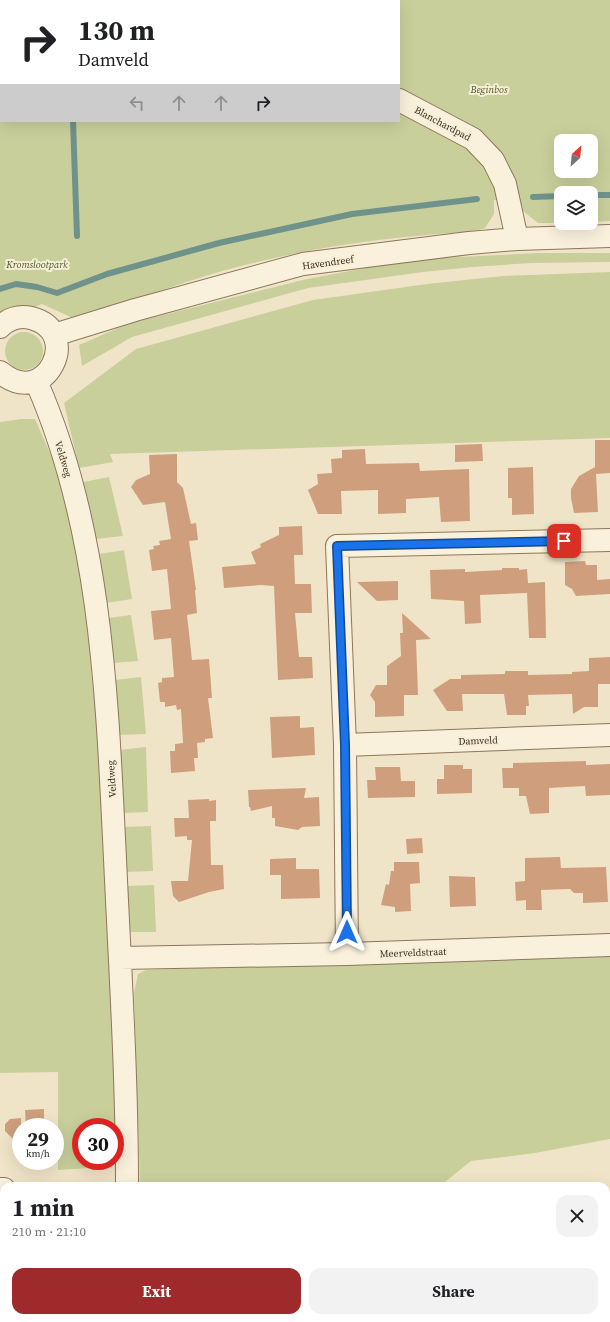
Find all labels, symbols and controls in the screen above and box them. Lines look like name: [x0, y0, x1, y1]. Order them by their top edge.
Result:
text: 130 m: [78, 11, 155, 49]
icon: right: [12, 16, 64, 68]
text: Damveld: [78, 47, 149, 72]
park label: Beginbos: [469, 83, 508, 96]
icon: left: [126, 92, 148, 114]
icon: ahead: [168, 92, 190, 114]
icon: ahead: [210, 92, 232, 114]
icon: right: [252, 92, 274, 114]
street label: Blanchardpad: [412, 103, 474, 144]
north arrow: [554, 134, 598, 178]
map controls: [554, 134, 598, 230]
button: layers: [554, 186, 598, 230]
street label: Havendreef: [301, 252, 356, 273]
park label: Kromslootpark: [5, 258, 68, 271]
street label: Veldweg: [52, 439, 75, 479]
pin: [547, 524, 581, 558]
icon: arrive: [553, 530, 575, 552]
street label: Damveld: [458, 733, 498, 748]
street label: Veldweg: [104, 760, 119, 798]
position arrow: [326, 911, 368, 953]
street label: Meerveldstraat: [379, 945, 447, 960]
speed limit sign: 30: [72, 1118, 124, 1170]
text: 29: [27, 1125, 49, 1153]
text: km/h: [26, 1147, 50, 1160]
text: 1 min: [12, 1191, 74, 1224]
button: close: [556, 1195, 598, 1237]
text: 210 m · 21:10: [12, 1223, 86, 1240]
button: Exit: [12, 1268, 301, 1314]
button: Share: [309, 1268, 598, 1314]

